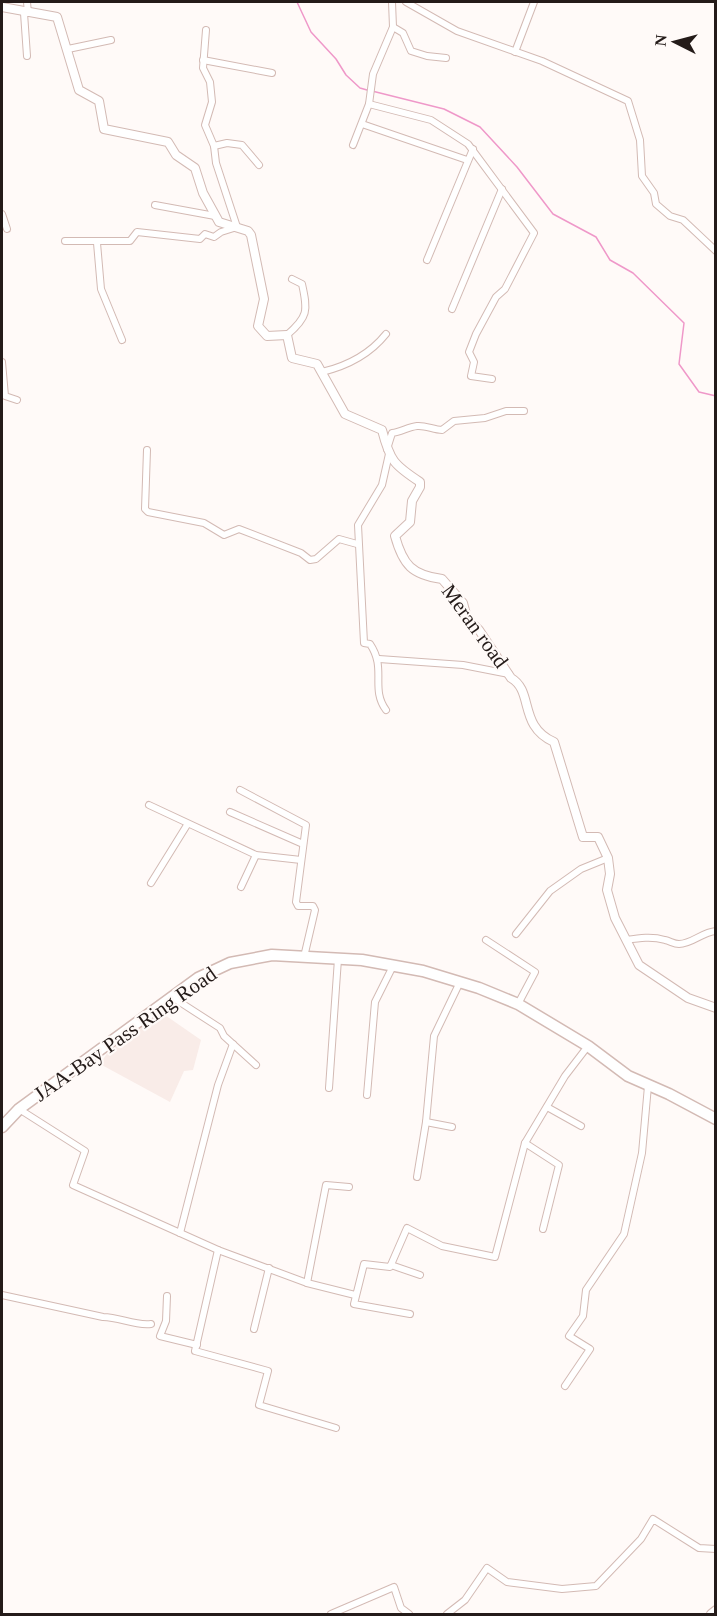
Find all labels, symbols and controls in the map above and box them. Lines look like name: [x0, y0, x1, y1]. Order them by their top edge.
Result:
north arrow: [645, 12, 705, 72]
text: N: [652, 33, 670, 47]
street label: Meran road: [437, 580, 514, 673]
street label: JAA-Bay Pass Ring Road: [29, 961, 221, 1106]

